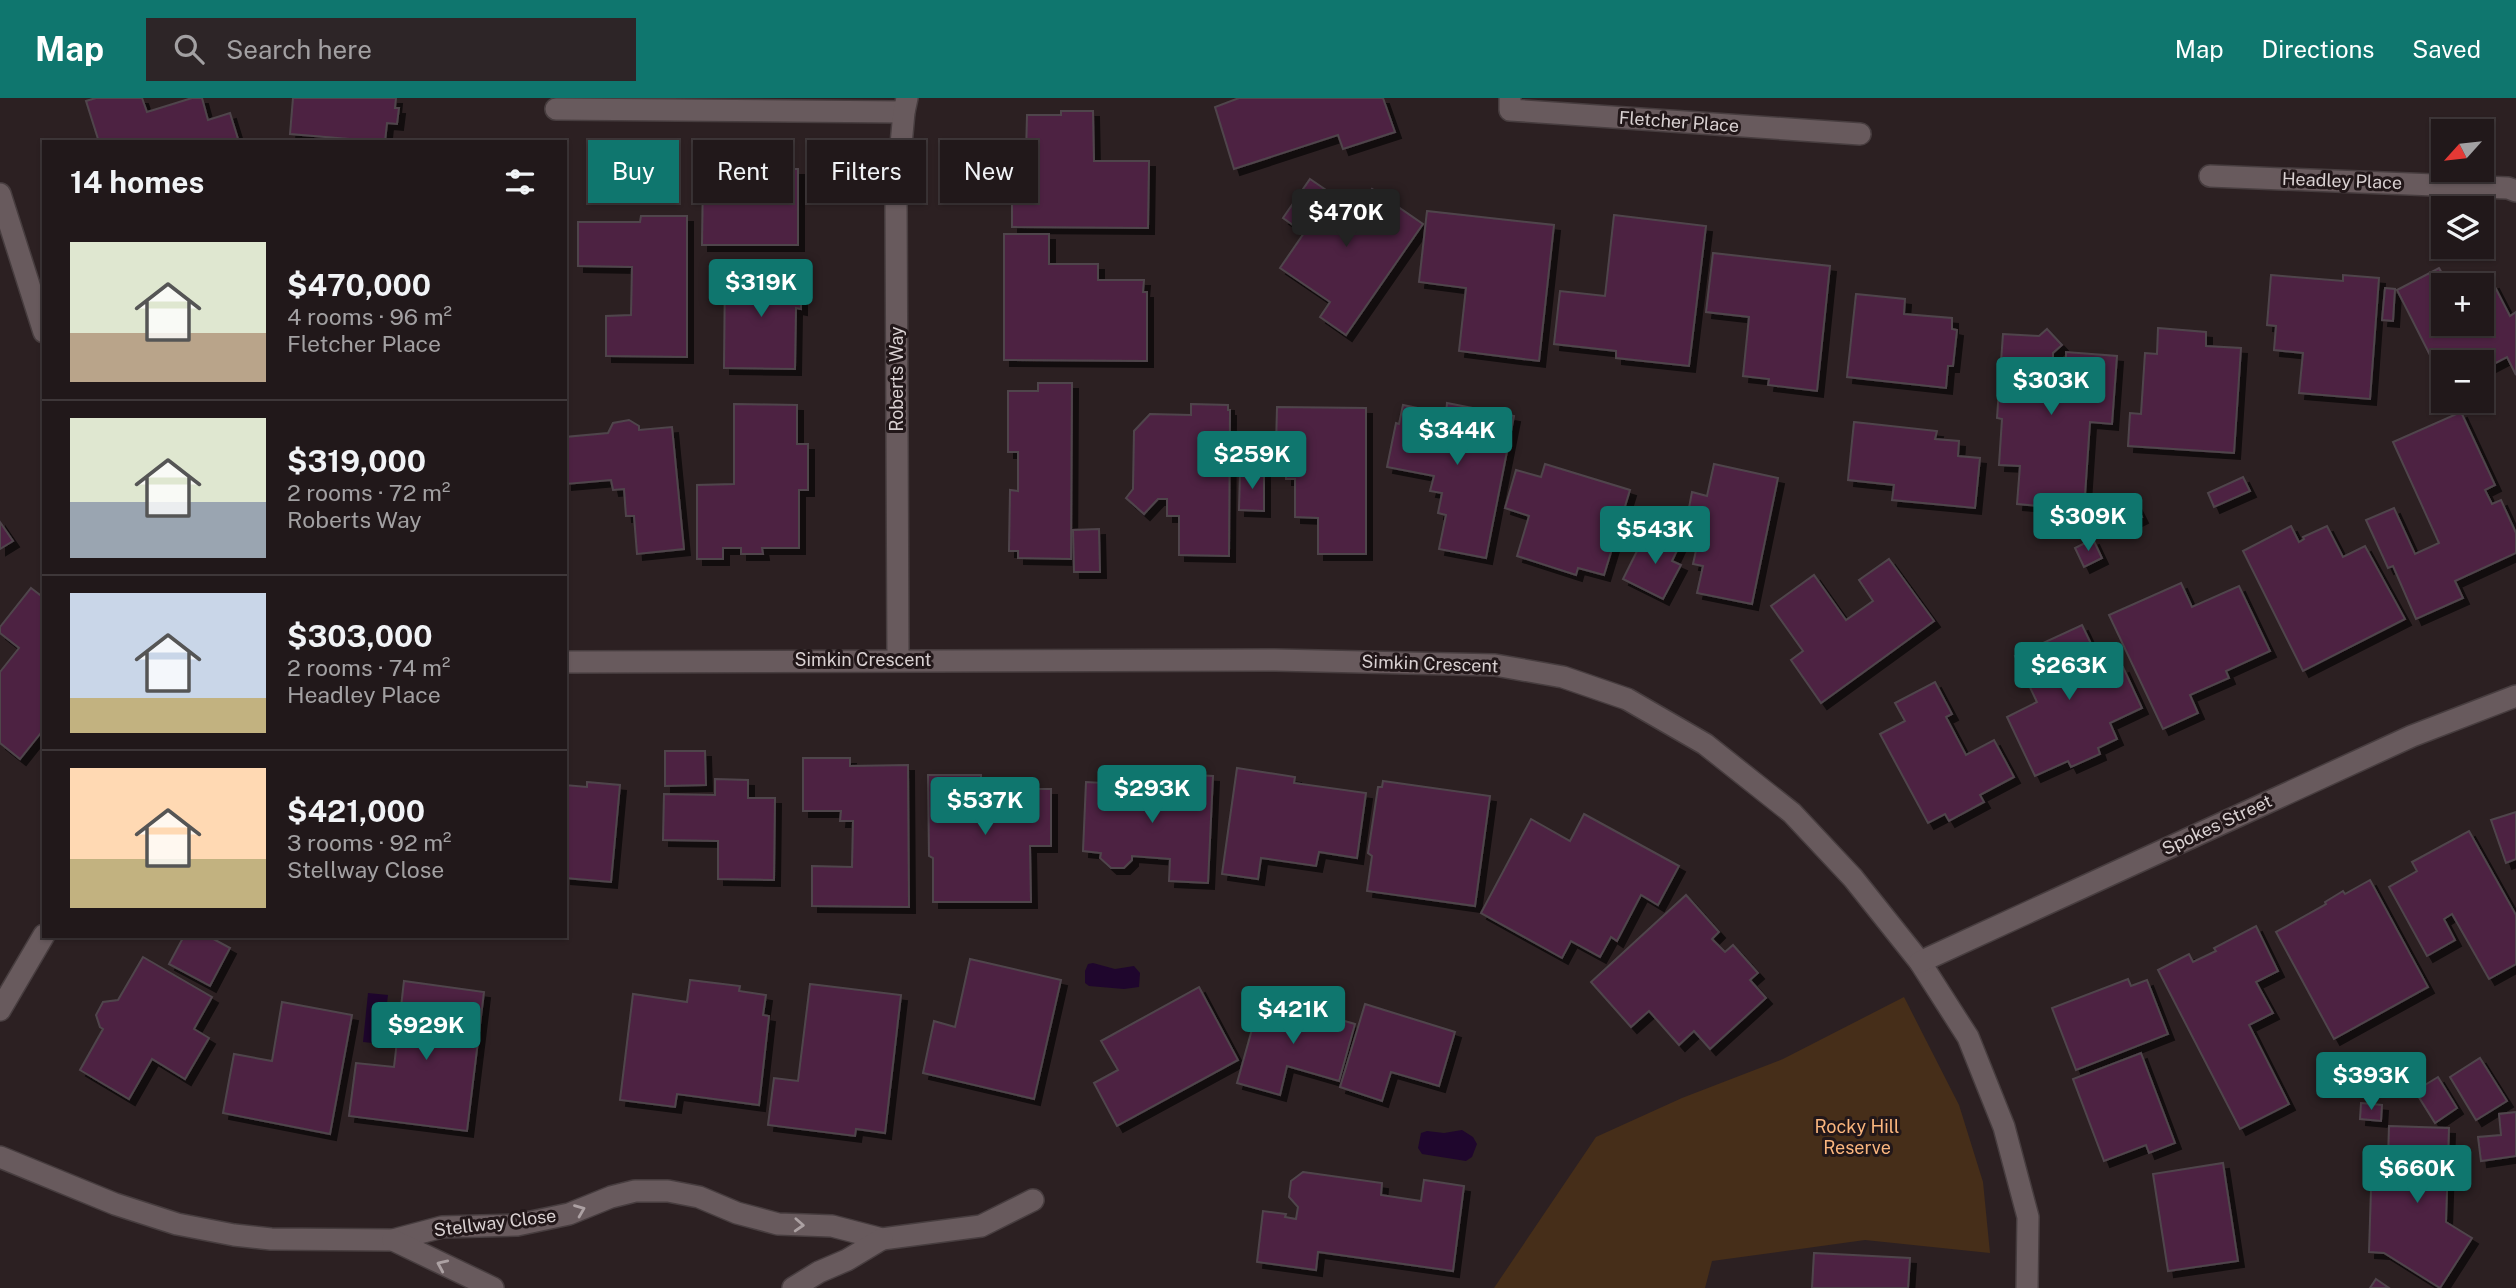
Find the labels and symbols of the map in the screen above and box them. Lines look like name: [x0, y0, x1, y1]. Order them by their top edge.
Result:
street label: Fletcher Place: [1618, 107, 1740, 136]
north arrow: [2431, 119, 2494, 182]
street label: Headley Place: [2282, 168, 2402, 193]
pin: $470K: [1297, 190, 1395, 249]
pin: $319K: [712, 260, 810, 319]
street label: Roberts Way: [886, 326, 907, 432]
pin: $303K: [2002, 358, 2100, 417]
pin: $344K: [1408, 408, 1506, 467]
pin: $259K: [1203, 432, 1301, 491]
pin: $309K: [2039, 494, 2137, 553]
pin: $543K: [1606, 506, 1704, 566]
pin: $263K: [2020, 642, 2118, 702]
street label: Simkin Crescent: [794, 649, 932, 670]
street label: Simkin Crescent: [1361, 651, 1499, 676]
pin: $293K: [1103, 766, 1201, 825]
pin: $537K: [936, 778, 1034, 837]
street label: Spokes Street: [2159, 790, 2275, 859]
pin: $421K: [1244, 986, 1342, 1046]
pin: $929K: [377, 1002, 475, 1062]
pin: $393K: [2322, 1052, 2420, 1112]
park label: Rocky Hill Reserve: [1814, 1116, 1900, 1158]
pin: $660K: [2368, 1146, 2466, 1205]
one-way arrow: [573, 1204, 585, 1218]
street label: Stellway Close: [433, 1205, 557, 1240]
one-way arrow: [793, 1217, 804, 1232]
one-way arrow: [437, 1259, 450, 1273]

